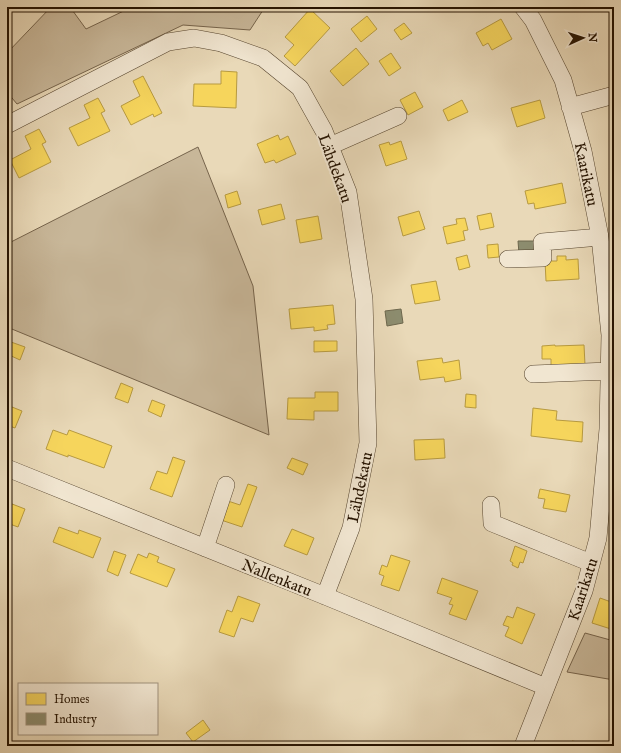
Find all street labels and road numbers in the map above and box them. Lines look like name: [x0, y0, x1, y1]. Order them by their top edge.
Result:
street label: Lähdekatu: [312, 131, 356, 206]
street label: Kaarikatu: [569, 141, 602, 208]
street label: Lähdekatu: [344, 450, 378, 525]
street label: Nallenkatu: [238, 556, 314, 602]
street label: Kaarikatu: [564, 556, 603, 624]

